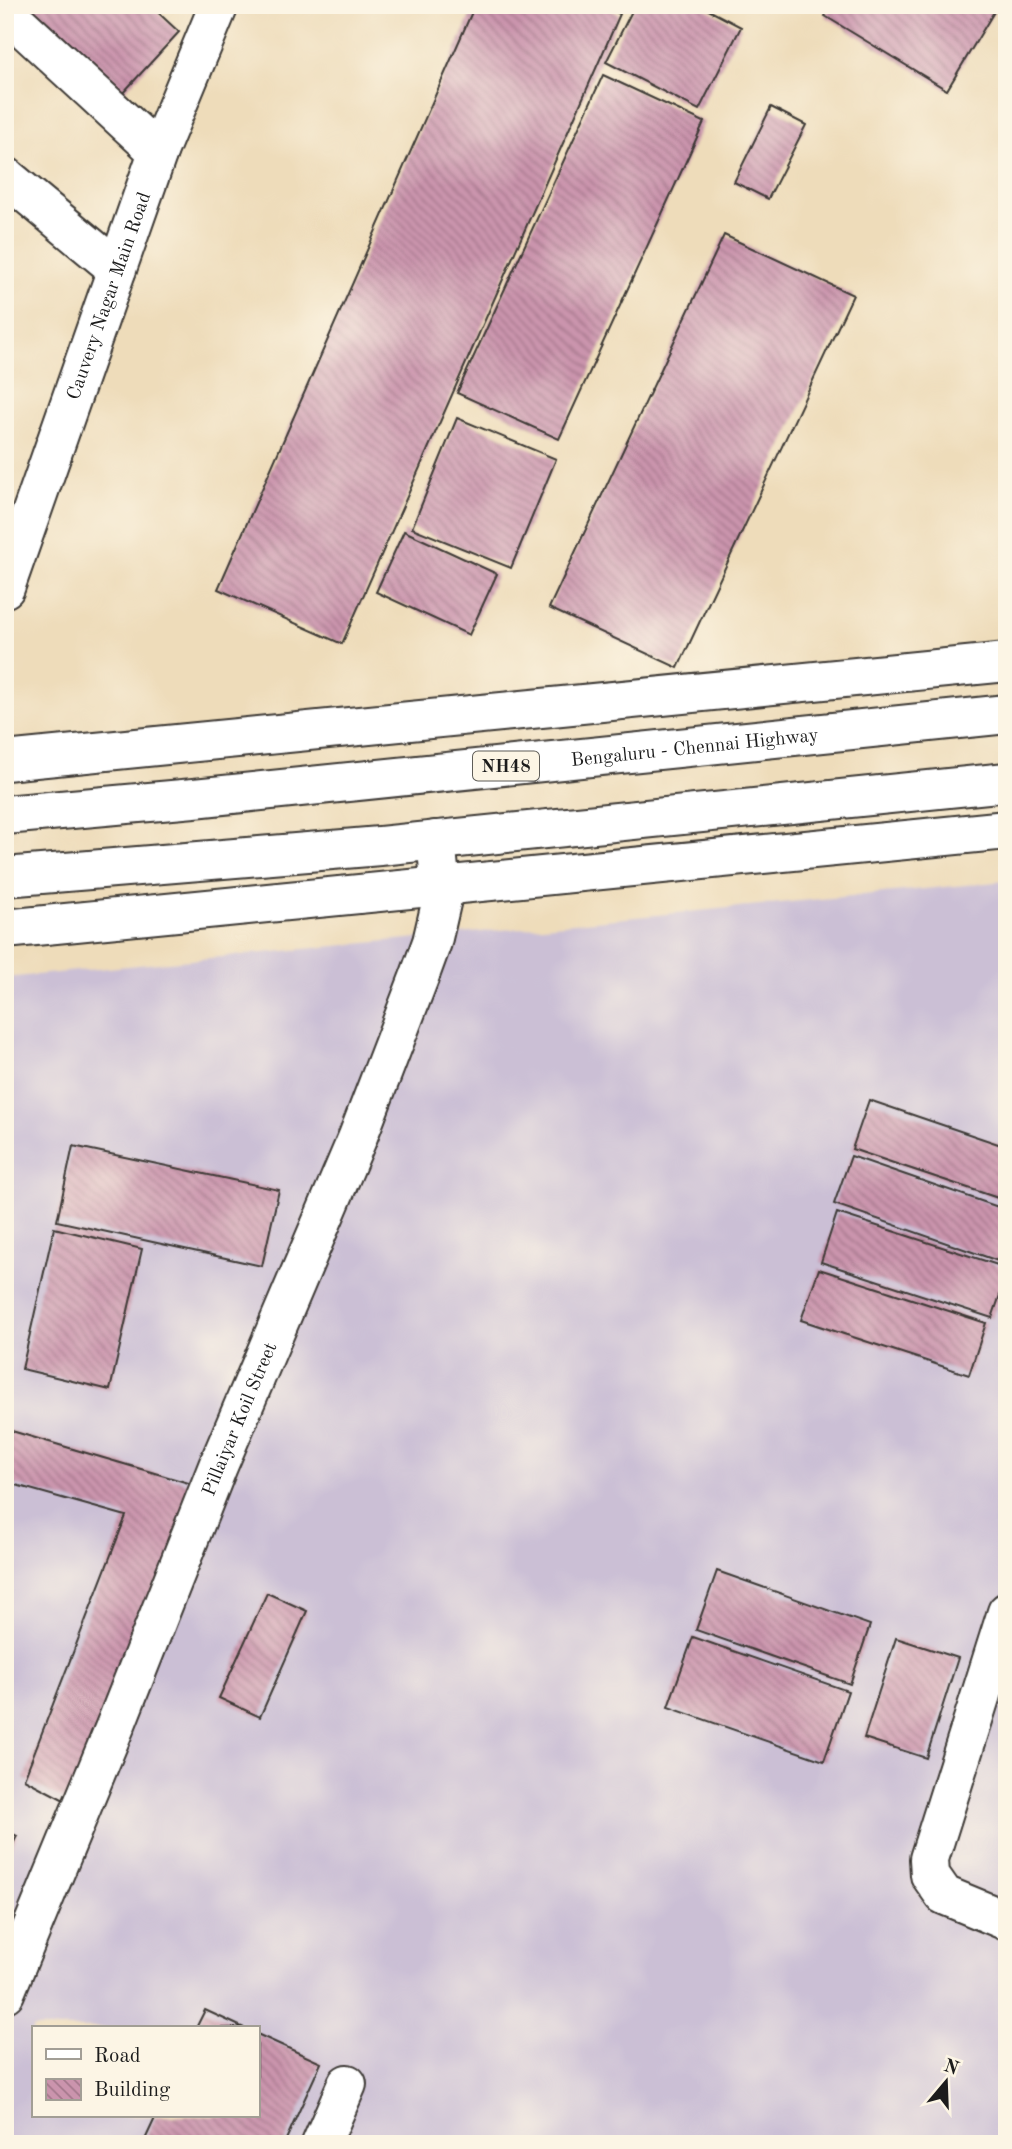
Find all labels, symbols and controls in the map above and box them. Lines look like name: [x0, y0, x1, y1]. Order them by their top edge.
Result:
street label: Cauvery Nagar Main Road: [65, 190, 155, 403]
street label: Bengaluru - Chennai Highway: [570, 727, 820, 771]
road number: NH48: [473, 752, 539, 780]
street label: Pillaiyar Koil Street: [200, 1340, 281, 1499]
legend: [32, 2026, 259, 2118]
text: Road: [94, 2046, 141, 2067]
north arrow: [911, 2048, 981, 2118]
text: N: [941, 2057, 961, 2080]
text: Building: [94, 2080, 171, 2101]

